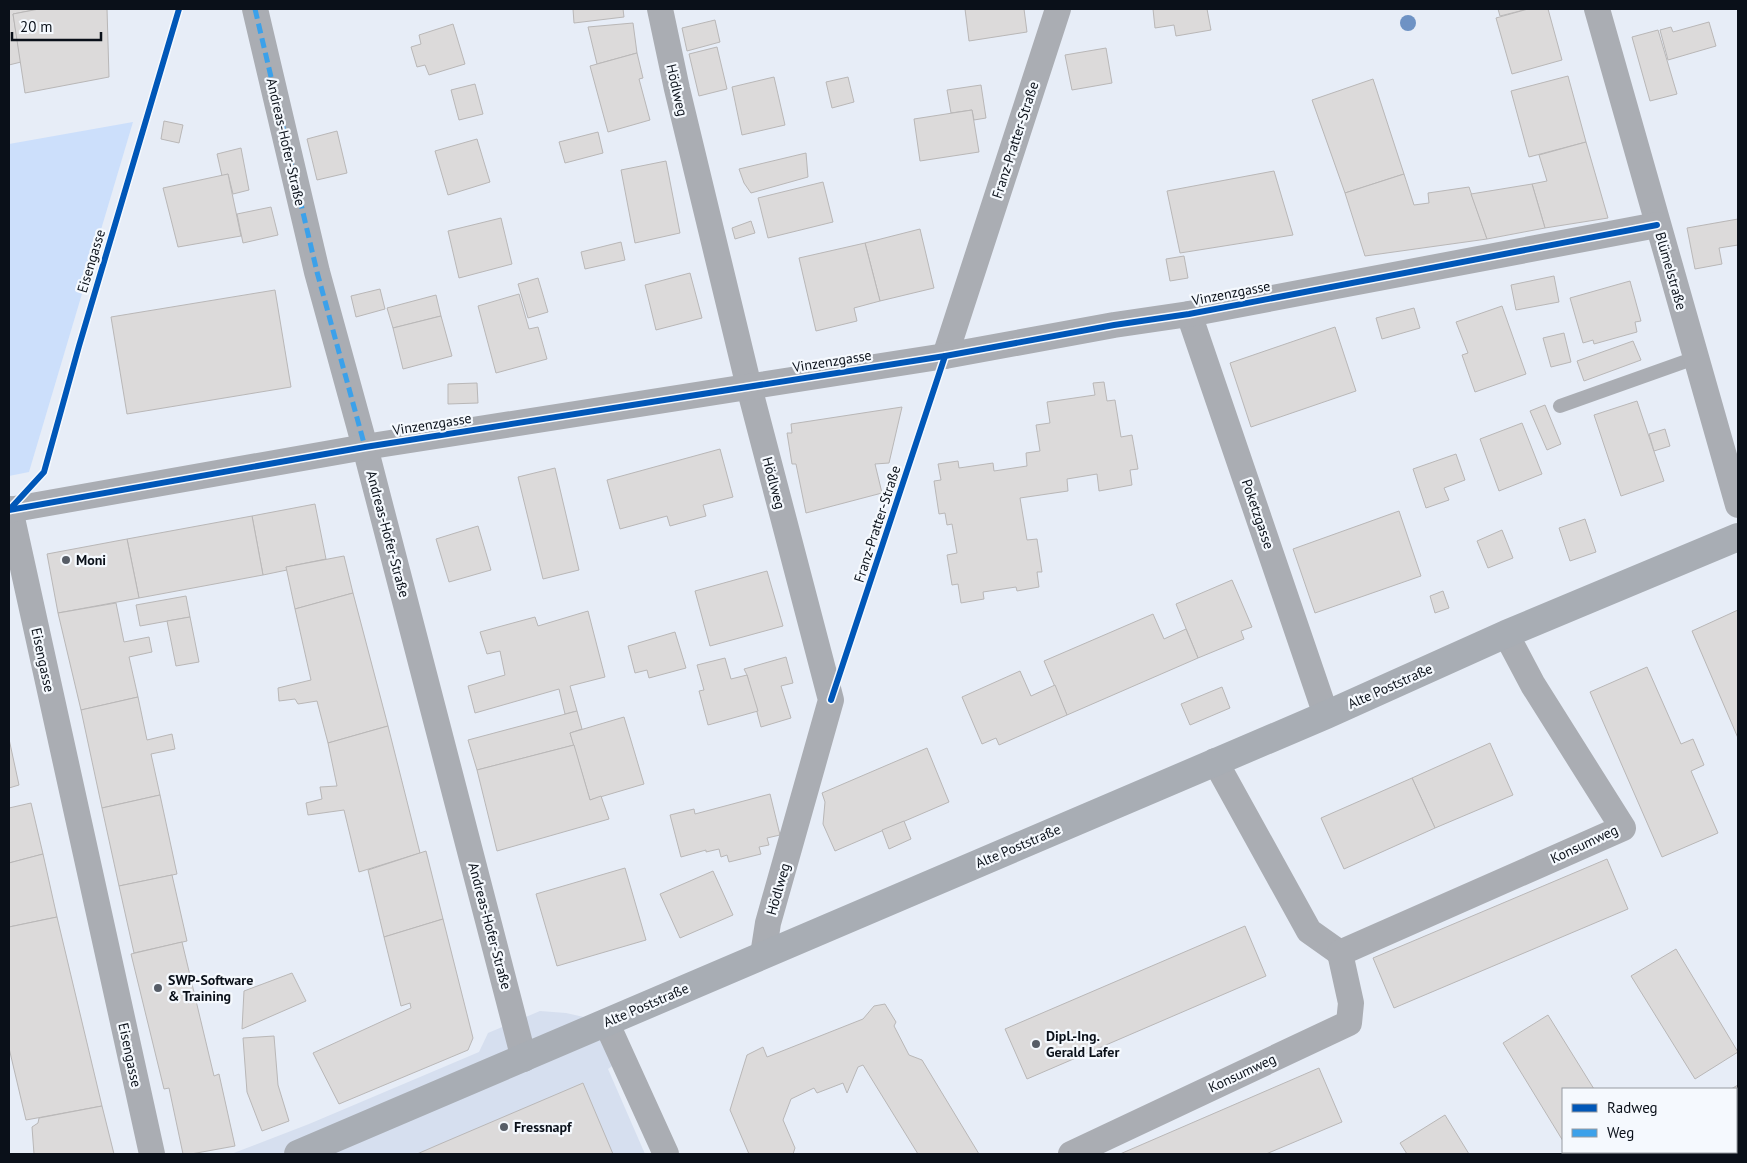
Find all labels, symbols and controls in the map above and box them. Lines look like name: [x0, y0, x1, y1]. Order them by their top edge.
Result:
scale bar: [12, 10, 101, 42]
text: 20 m: [20, 17, 53, 36]
street label: Hödlweg: [662, 62, 692, 118]
street label: Andreas-Hofer-Straße: [263, 76, 309, 208]
street label: Franz-Pratter-Straße: [988, 79, 1042, 201]
street label: Eisengasse: [73, 227, 109, 295]
street label: Blümelstraße: [1651, 230, 1691, 312]
street label: Vinzenzgasse: [1189, 277, 1272, 310]
street label: Vinzenzgasse: [790, 346, 873, 376]
street label: Vinzenzgasse: [390, 409, 473, 439]
street label: Hödlweg: [758, 455, 790, 511]
street label: Franz-Pratter-Straße: [850, 463, 904, 585]
street label: Andreas-Hofer-Straße: [362, 469, 414, 599]
street label: Poketzgasse: [1238, 477, 1278, 551]
place label: Moni: [76, 551, 106, 569]
marker: Moni: [60, 554, 72, 566]
street label: Eisengasse: [27, 626, 59, 694]
street label: Alte Poststraße: [1345, 659, 1435, 713]
street label: Alte Poststraße: [973, 820, 1063, 872]
street label: Konsumweg: [1547, 821, 1621, 867]
street label: Andreas-Hofer-Straße: [464, 861, 516, 991]
street label: Hödlweg: [762, 861, 794, 917]
place label: SWP-Software & Training: [168, 971, 253, 1005]
street label: Alte Poststraße: [601, 979, 691, 1031]
marker: SWP-Software & Training: [152, 982, 164, 994]
street label: Eisengasse: [114, 1021, 146, 1089]
place label: Dipl.-Ing. Gerald Lafer: [1046, 1027, 1119, 1061]
marker: Dipl.-Ing. Gerald Lafer: [1030, 1038, 1042, 1050]
street label: Konsumweg: [1205, 1050, 1279, 1096]
legend: [1562, 1088, 1737, 1153]
text: Radweg: [1607, 1098, 1658, 1117]
place label: Fressnapf: [514, 1118, 573, 1136]
marker: Fressnapf: [498, 1121, 510, 1133]
text: Weg: [1607, 1123, 1634, 1142]

